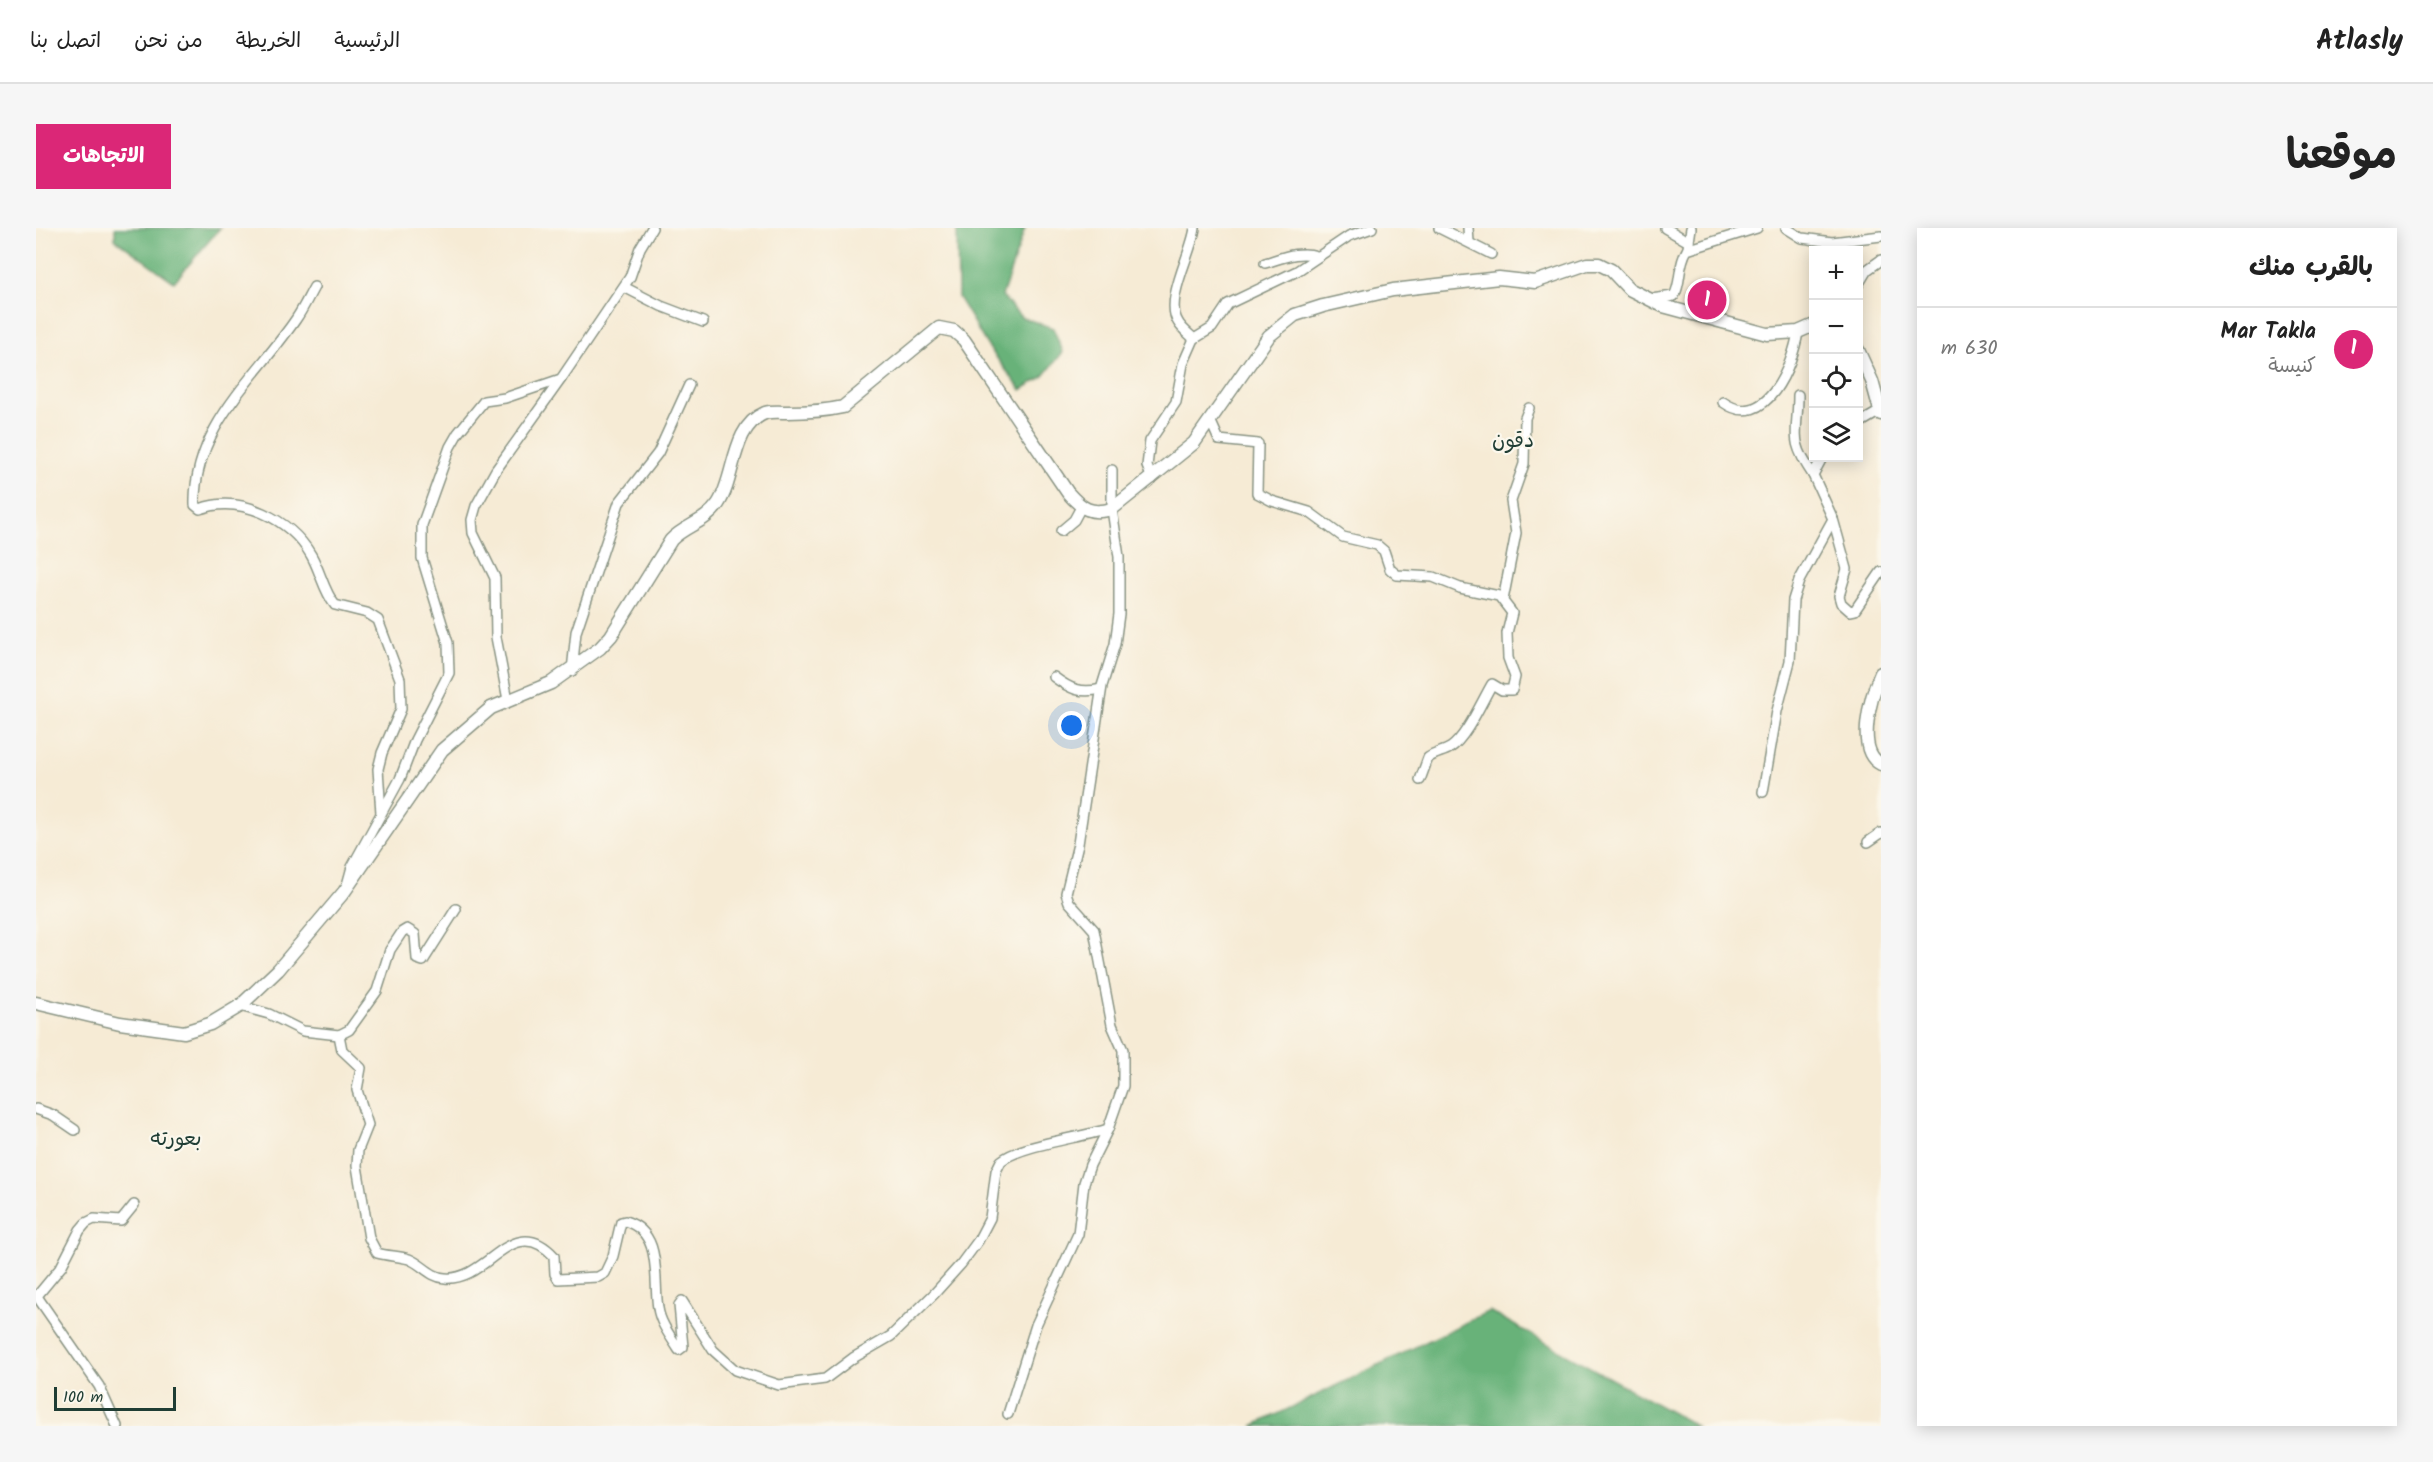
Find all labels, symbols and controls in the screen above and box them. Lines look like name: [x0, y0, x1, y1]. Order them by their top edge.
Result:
text: Atlasly: [2316, 19, 2403, 64]
text: اتصل بنا: [30, 25, 101, 58]
text: من نحن: [134, 25, 203, 58]
text: الخريطة: [236, 25, 301, 58]
text: الرئيسية: [334, 25, 400, 58]
text: موقعنا: [2286, 123, 2397, 190]
button: الاتجاهات: [36, 124, 171, 189]
map controls: [1809, 246, 1863, 462]
button: +: [1809, 246, 1863, 300]
text: بالقرب منك: [2249, 247, 2373, 289]
pin: 1: [1688, 278, 1726, 322]
button: −: [1809, 300, 1863, 354]
text: Mar Takla: [2221, 315, 2316, 350]
text: 630 m: [1941, 333, 1998, 365]
text: 1: [2350, 333, 2357, 365]
text: كنيسة: [2268, 351, 2316, 383]
button: locate: [1809, 354, 1863, 408]
button: layers: [1809, 408, 1863, 462]
district label: دقون: [1492, 425, 1534, 458]
your location: [1057, 711, 1086, 740]
district label: بعورته: [150, 1123, 202, 1156]
scale bar: [54, 1384, 176, 1412]
text: 100 m: [63, 1385, 103, 1410]

